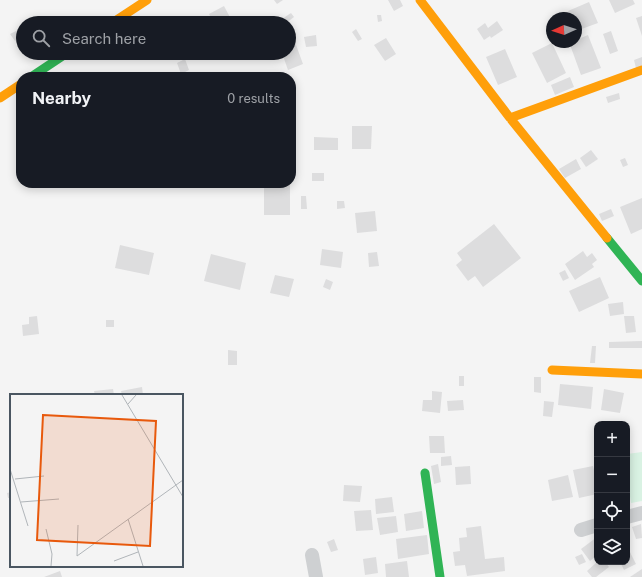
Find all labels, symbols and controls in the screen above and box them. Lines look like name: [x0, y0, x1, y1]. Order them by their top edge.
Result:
north arrow: [546, 12, 582, 48]
search box: [16, 16, 296, 60]
icon: search: [30, 27, 52, 49]
text: Search here: [62, 30, 146, 47]
text: Nearby: [32, 88, 91, 108]
text: 0 results: [227, 91, 280, 106]
inset map: [10, 394, 183, 567]
map controls: [594, 421, 630, 565]
button: +: [594, 421, 630, 457]
button: −: [594, 457, 630, 493]
button: locate: [594, 493, 630, 529]
button: layers: [594, 529, 630, 565]

